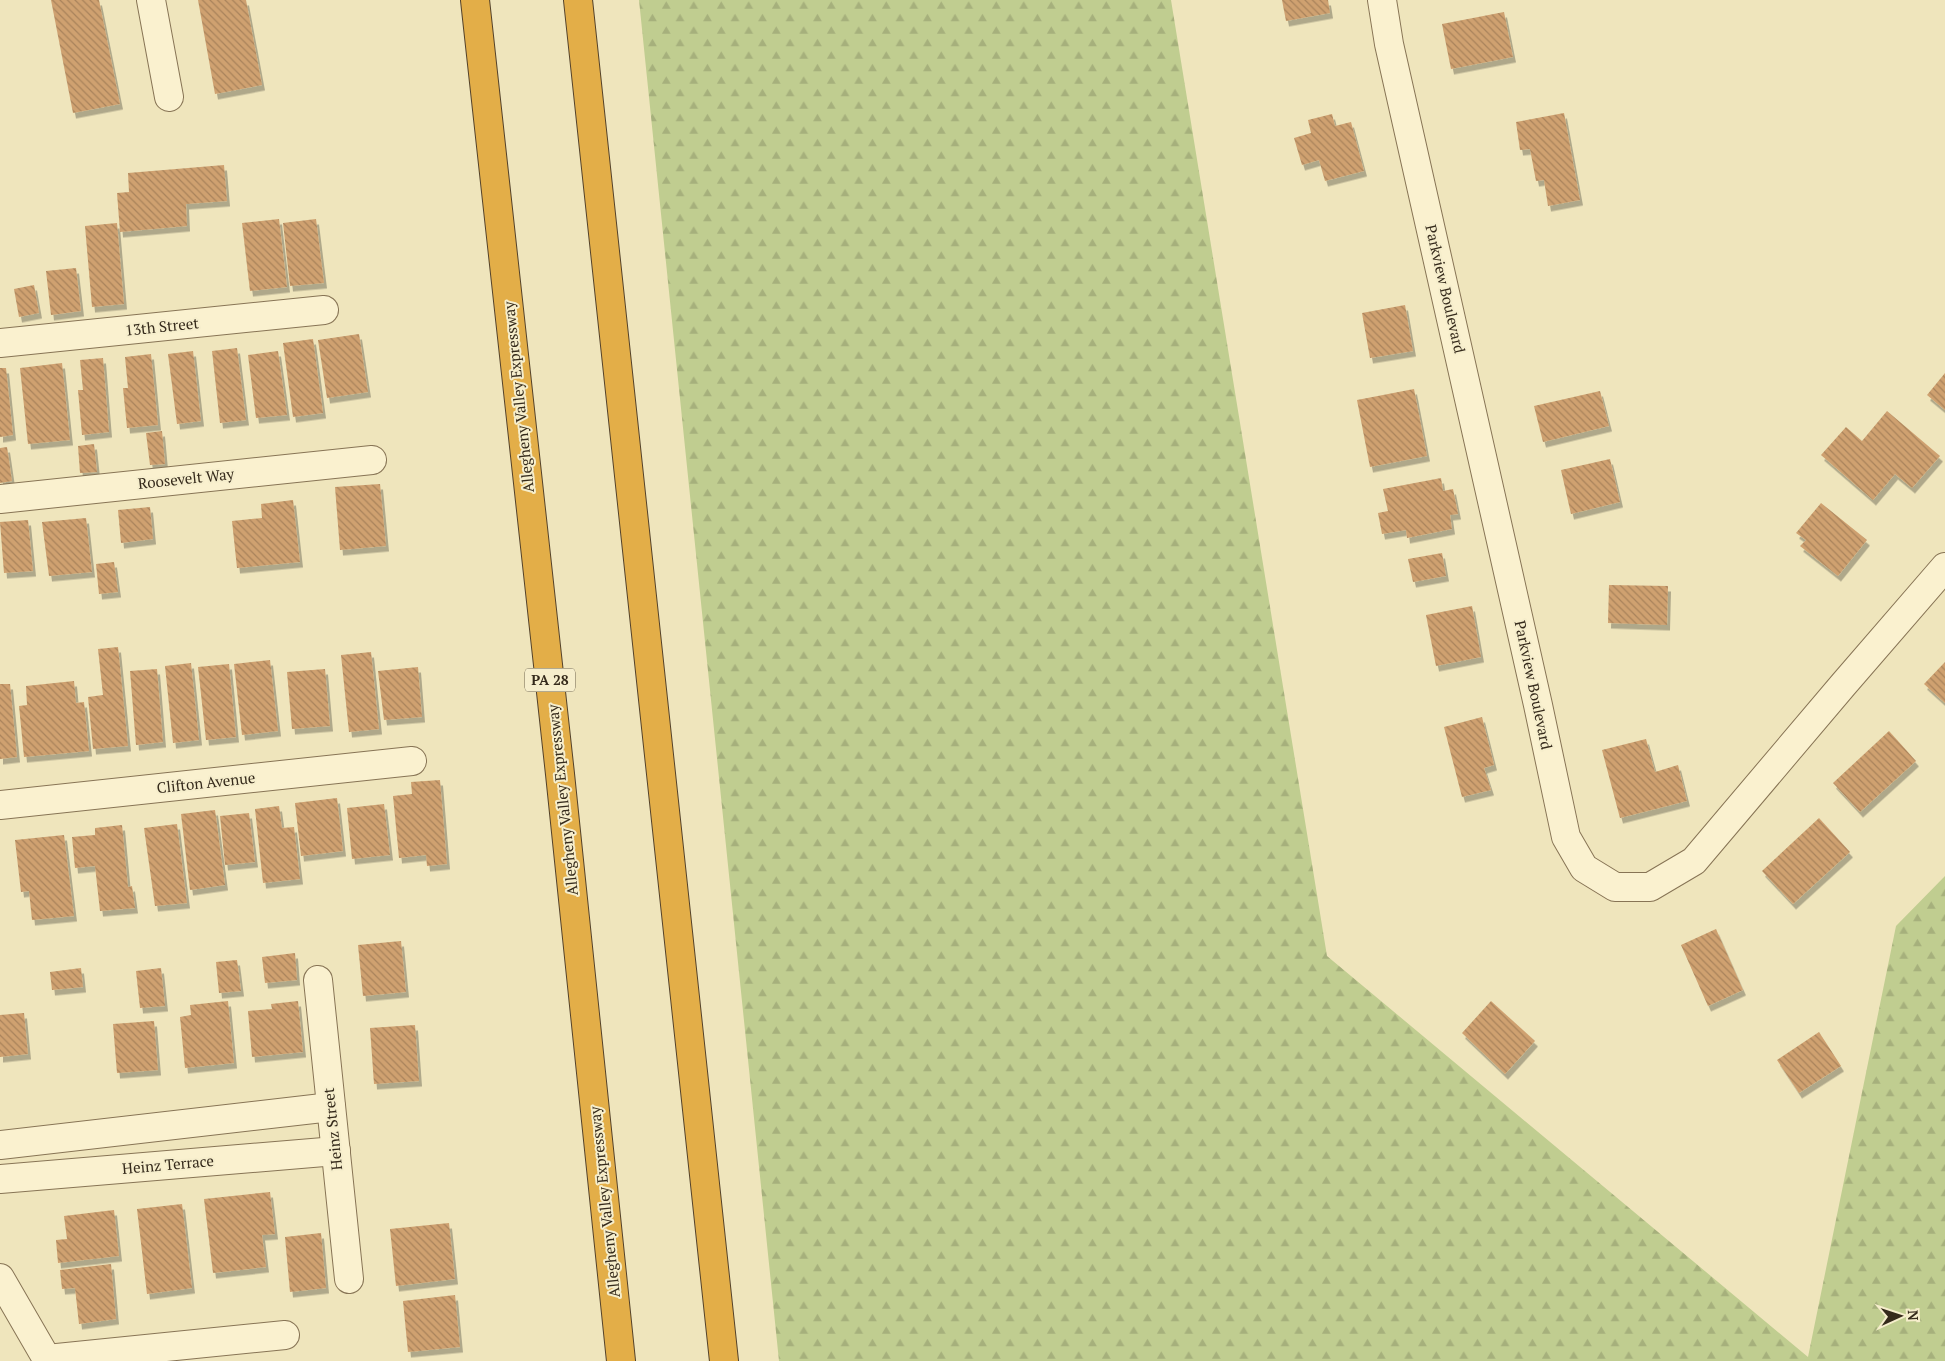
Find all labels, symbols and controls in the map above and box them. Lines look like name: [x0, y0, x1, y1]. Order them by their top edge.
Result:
street label: Parkview Boulevard: [1421, 223, 1470, 355]
street label: Allegheny Valley Expressway: [498, 300, 538, 494]
street label: 13th Street: [124, 312, 200, 340]
street label: Roosevelt Way: [137, 463, 235, 493]
street label: Parkview Boulevard: [1511, 618, 1557, 751]
road number: PA 28: [525, 668, 575, 692]
street label: Allegheny Valley Expressway: [542, 703, 582, 897]
street label: Clifton Avenue: [156, 767, 256, 797]
street label: Heinz Street: [318, 1086, 346, 1171]
street label: Allegheny Valley Expressway: [584, 1105, 624, 1299]
street label: Heinz Terrace: [121, 1150, 215, 1178]
north arrow: [1875, 1291, 1925, 1341]
text: N: [1904, 1309, 1923, 1321]

